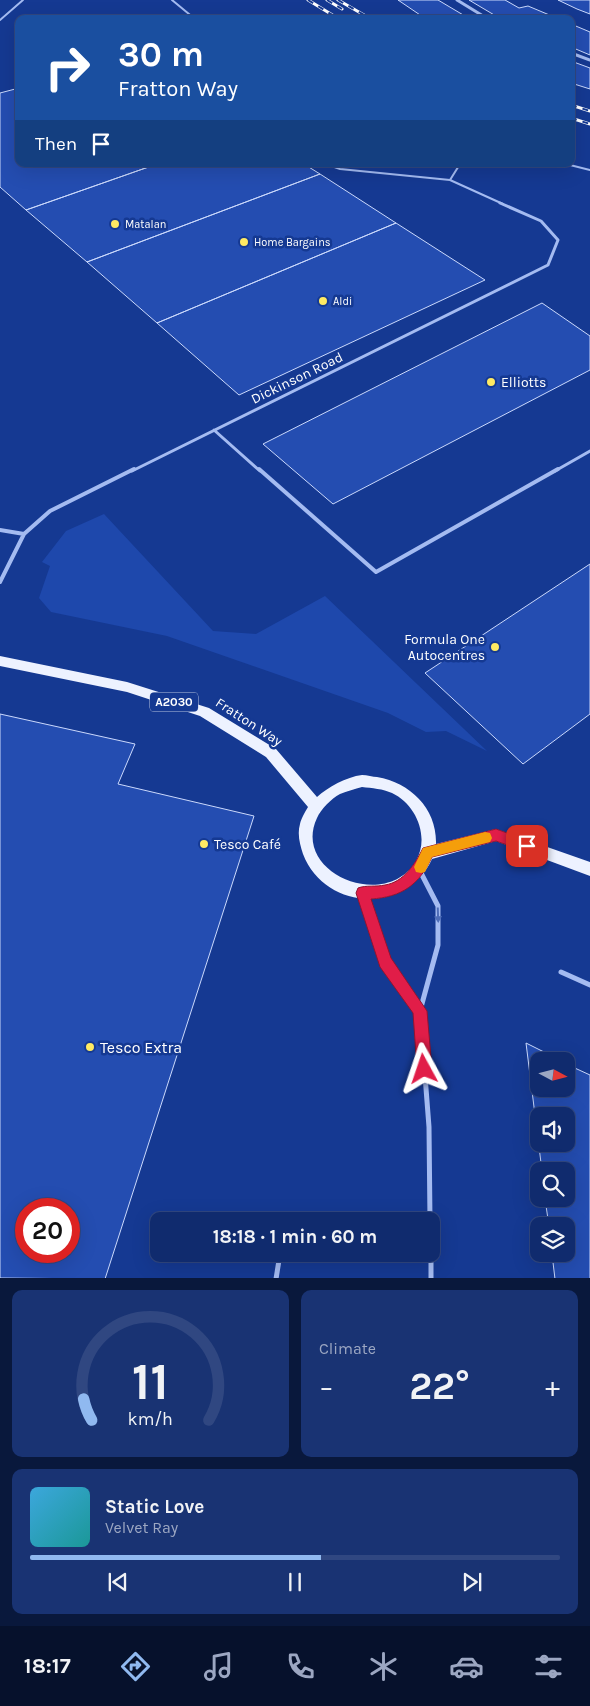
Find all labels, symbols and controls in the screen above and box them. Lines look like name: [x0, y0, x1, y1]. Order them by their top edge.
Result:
text: 30 m: [118, 34, 204, 75]
icon: right: [35, 35, 100, 100]
text: Fratton Way: [118, 76, 238, 102]
icon: arrive: [87, 130, 115, 158]
text: Then: [35, 133, 77, 155]
marker: Matalan: [109, 218, 121, 230]
place label: Matalan: [125, 218, 166, 231]
marker: Home Bargains: [238, 236, 250, 248]
place label: Home Bargains: [254, 236, 331, 249]
marker: Aldi: [317, 295, 329, 307]
place label: Aldi: [333, 295, 352, 308]
street label: Dickinson Road: [248, 348, 346, 408]
place label: Elliotts: [501, 374, 546, 391]
marker: Elliotts: [485, 376, 497, 388]
place label: Formula One Autocentres: [404, 631, 485, 664]
marker: Formula One Autocentres: [489, 641, 501, 653]
road number: A2030: [150, 692, 198, 712]
street label: Fratton Way: [212, 694, 286, 750]
pin: [506, 825, 548, 867]
icon: arrive: [513, 832, 541, 860]
place label: Tesco Café: [214, 836, 281, 853]
marker: Tesco Café: [198, 838, 210, 850]
one-way arrow: [434, 907, 442, 923]
place label: Tesco Extra: [100, 1038, 182, 1057]
marker: Tesco Extra: [84, 1041, 96, 1053]
position arrow: [397, 1042, 449, 1094]
north arrow: [530, 1052, 575, 1098]
map controls: [530, 1052, 575, 1262]
button: sound: [530, 1107, 575, 1152]
button: search: [530, 1162, 575, 1207]
speed limit sign: 20: [15, 1198, 80, 1263]
button: layers: [530, 1217, 575, 1262]
text: 18:18 · 1 min · 60 m: [213, 1226, 377, 1248]
text: Climate: [319, 1339, 376, 1358]
text: 11: [132, 1351, 169, 1412]
text: 22°: [409, 1364, 470, 1409]
text: −: [319, 1370, 334, 1403]
text: +: [545, 1370, 560, 1403]
text: km/h: [128, 1409, 173, 1430]
text: Static Love: [105, 1496, 204, 1518]
text: Velvet Ray: [105, 1518, 178, 1537]
icon: previous: [104, 1568, 132, 1596]
icon: pause: [281, 1568, 309, 1596]
icon: next: [458, 1568, 486, 1596]
icon: directions: [118, 1649, 153, 1684]
icon: music: [201, 1649, 236, 1684]
icon: phone: [283, 1649, 318, 1684]
icon: climate: [366, 1649, 401, 1684]
icon: car: [449, 1649, 484, 1684]
icon: filters: [531, 1649, 566, 1684]
text: 18:17: [24, 1653, 71, 1679]

